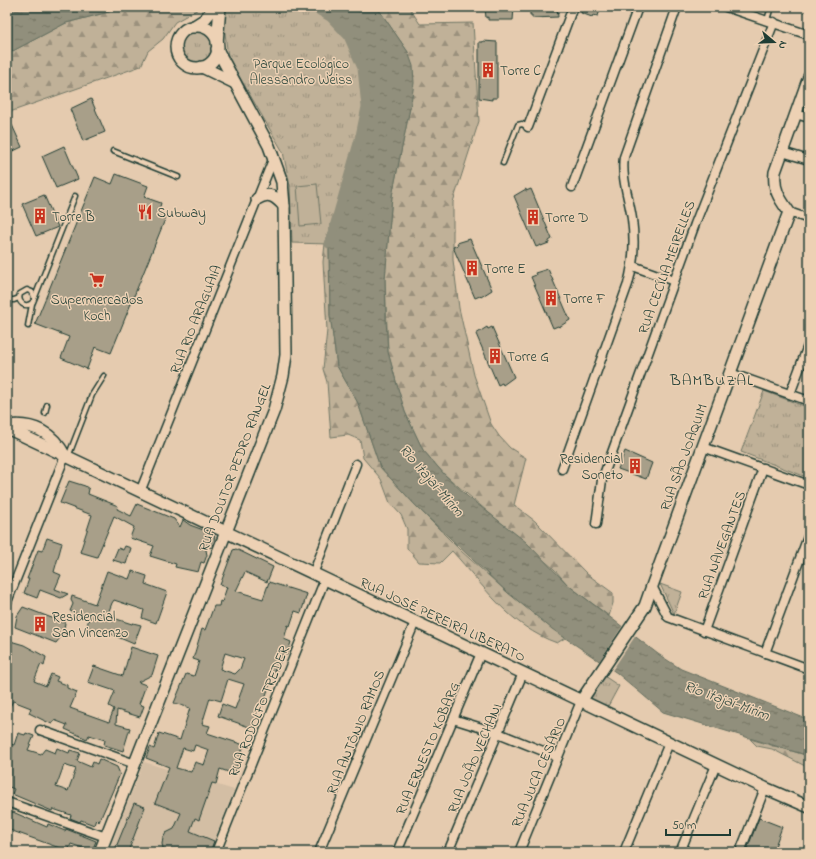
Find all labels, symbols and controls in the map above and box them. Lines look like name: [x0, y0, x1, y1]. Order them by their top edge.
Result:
north arrow: [754, 22, 794, 62]
text: N: [774, 39, 791, 51]
park label: Parque Ecológico Alessandro Weiss: [250, 54, 352, 91]
building icon: Torre C: [479, 61, 497, 79]
place label: Torre C: [500, 61, 541, 82]
street label: RUA CECÍLIA MEIRELLES: [633, 198, 701, 337]
restaurant icon: Subway: [136, 203, 154, 221]
place label: Subway: [157, 203, 206, 225]
building icon: Torre B: [31, 207, 49, 225]
place label: Torre B: [52, 207, 95, 228]
building icon: Torre D: [524, 208, 542, 226]
place label: Torre D: [545, 208, 588, 229]
building icon: Torre E: [463, 259, 481, 277]
place label: Torre E: [484, 259, 526, 280]
street label: RUA RIO ARAGUAIA: [165, 262, 228, 377]
supermarket icon: Supermercados Koch: [88, 271, 106, 289]
building icon: Torre F: [542, 289, 560, 307]
place label: Torre F: [563, 289, 605, 310]
place label: Supermercados Koch: [51, 290, 143, 327]
building icon: Torre G: [486, 347, 504, 365]
place label: Torre G: [507, 347, 549, 368]
district label: BAMBUZAL: [669, 369, 754, 393]
street label: RUA DOUTOR PEDRO RANGEL: [194, 380, 278, 555]
street label: RUA SÃO JOAQUIM: [655, 401, 714, 514]
water label: Rio Itajaí-Mirim: [394, 440, 469, 522]
place label: Residencial Soneto: [560, 449, 623, 486]
building icon: Residencial Soneto: [626, 457, 644, 475]
street label: RUA NAVEGANTES: [693, 488, 752, 603]
street label: RUA JOSÉ PEREIRA LIBERATO: [356, 573, 529, 668]
place label: Residencial San Vincenzo: [52, 607, 128, 644]
building icon: Residencial San Vincenzo: [31, 615, 49, 633]
street label: RUA RODOLFO TREDER: [223, 643, 295, 780]
street label: RUA ANTÔNIO RAMOS: [322, 667, 391, 798]
water label: Rio Itajaí-Mirim: [681, 675, 773, 727]
street label: RUA ERNESTO KOBARG: [391, 679, 466, 818]
street label: RUA JOÃO VECHANI: [443, 700, 508, 817]
street label: RUA JUCA CESÁRIO: [506, 714, 572, 831]
scale bar: [666, 811, 730, 837]
text: 50 m: [672, 817, 696, 835]

